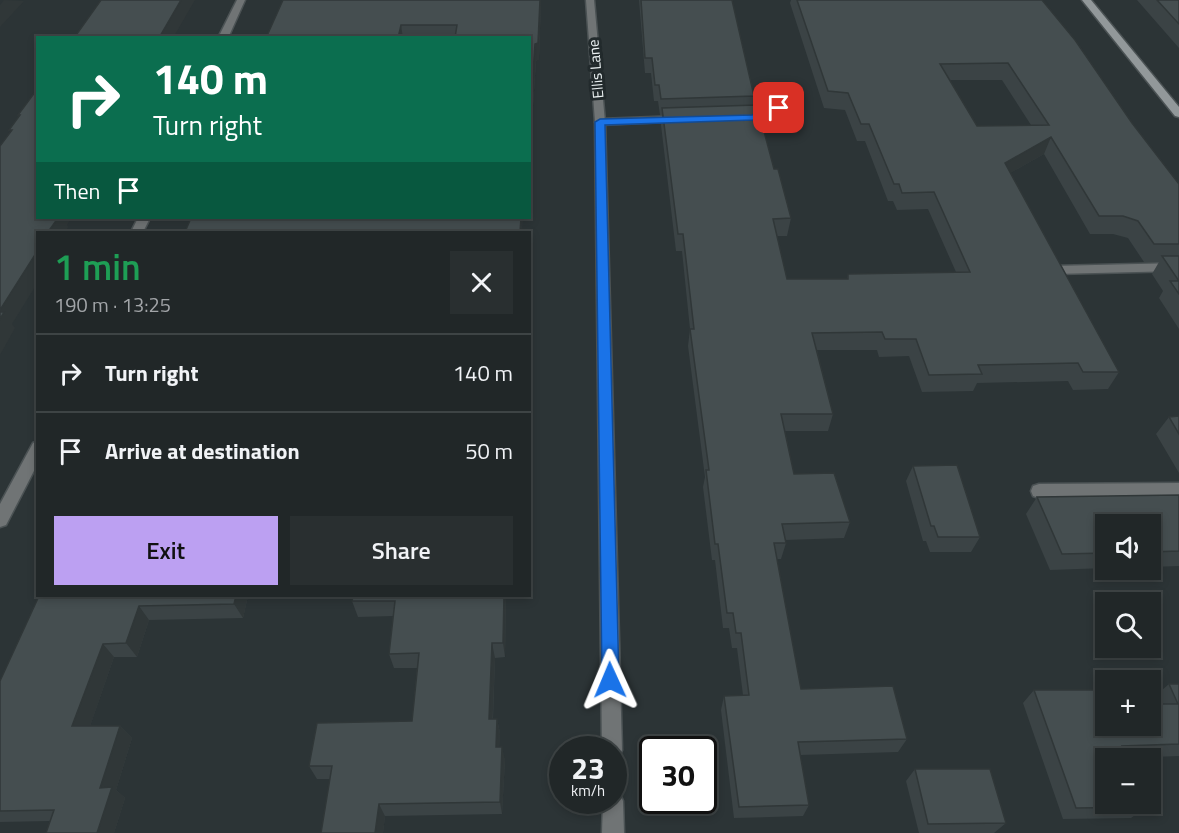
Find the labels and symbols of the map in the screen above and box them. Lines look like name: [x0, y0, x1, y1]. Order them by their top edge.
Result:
street label: Ellis Lane: [581, 39, 610, 99]
pin: [753, 82, 804, 133]
position arrow: [578, 648, 642, 712]
speed limit sign: 30: [639, 736, 717, 814]

